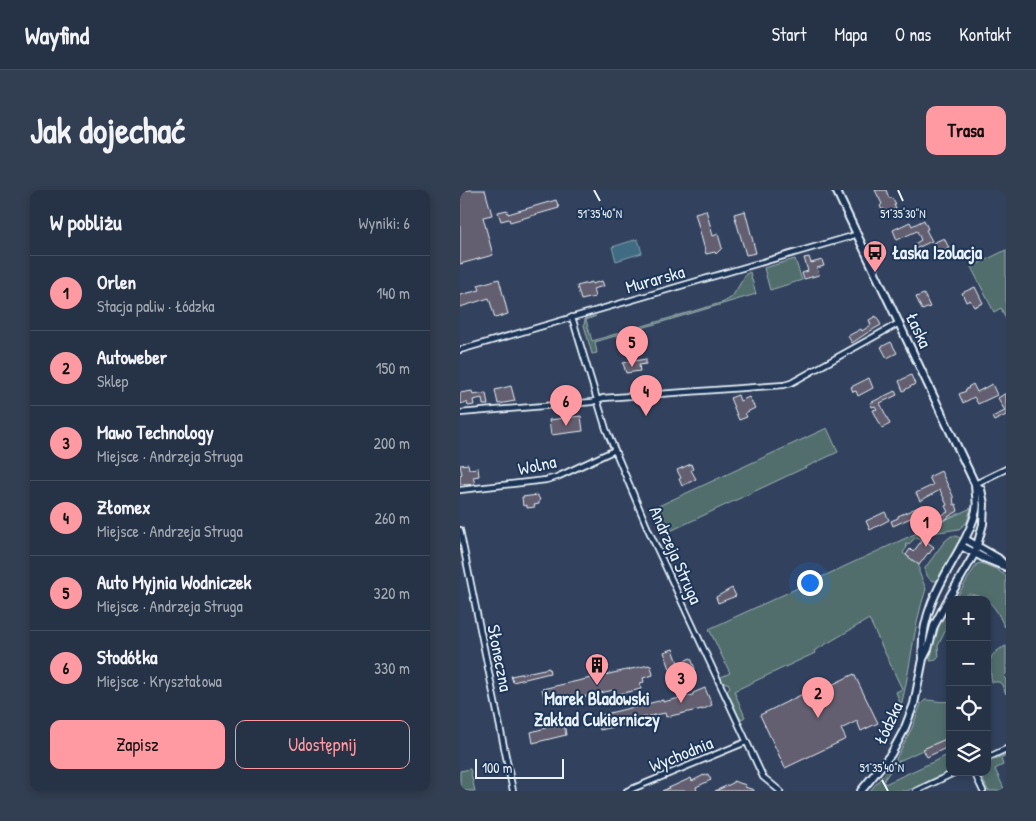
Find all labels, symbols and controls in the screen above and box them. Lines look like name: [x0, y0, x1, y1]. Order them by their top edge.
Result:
text: Wayfind: [25, 19, 89, 51]
text: Start: [772, 22, 806, 47]
text: Mapa: [834, 22, 867, 47]
text: O nas: [895, 22, 931, 47]
text: Kontakt: [959, 22, 1011, 47]
button: Trasa: [926, 106, 1006, 155]
text: Jak dojechać: [30, 107, 185, 154]
text: 51°35'40"N: [578, 205, 622, 222]
text: 51°35'30"N: [880, 205, 926, 222]
text: W pobliżu: [50, 208, 122, 237]
text: Wyniki: 6: [359, 212, 410, 234]
bus stop icon: Łaska Izolacja: [862, 239, 888, 273]
place label: Łaska Izolacja: [892, 240, 983, 265]
street label: Murarska: [623, 259, 687, 299]
text: Orlen: [97, 269, 136, 295]
text: 1: [63, 282, 69, 304]
text: 140 m: [376, 282, 410, 304]
text: Stacja paliw · Łódzka: [97, 295, 215, 317]
street label: Łaska: [900, 308, 938, 352]
pin: 5: [616, 326, 648, 367]
text: Autoweber: [97, 344, 167, 370]
text: 2: [62, 357, 70, 379]
text: 150 m: [376, 357, 410, 379]
text: Sklep: [97, 370, 128, 392]
pin: 4: [630, 375, 662, 416]
pin: 6: [550, 385, 582, 426]
text: Mawo Technology: [97, 419, 214, 445]
text: 3: [62, 432, 70, 454]
text: 200 m: [374, 432, 410, 454]
text: Miejsce · Andrzeja Struga: [97, 445, 243, 467]
street label: Wolna: [516, 449, 558, 481]
text: Złomex: [97, 494, 151, 520]
street label: Andrzeja Struga: [643, 502, 709, 608]
pin: 1: [910, 506, 942, 547]
text: 4: [63, 507, 69, 529]
text: 260 m: [374, 507, 410, 529]
text: Miejsce · Andrzeja Struga: [97, 520, 243, 542]
text: Auto Myjnia Wodniczek: [97, 569, 251, 595]
your location: [797, 570, 823, 596]
text: 5: [63, 582, 69, 604]
text: 320 m: [374, 582, 410, 604]
text: Miejsce · Andrzeja Struga: [97, 595, 243, 617]
map controls: [946, 596, 991, 776]
button: +: [946, 596, 991, 641]
street label: Słoneczna: [481, 622, 519, 694]
button: −: [946, 641, 991, 686]
text: Stodółka: [97, 644, 158, 670]
building icon: Marek Bladowski Zakład Cukierniczy: [584, 652, 610, 686]
text: 6: [63, 657, 69, 679]
text: 330 m: [374, 657, 410, 679]
pin: 3: [665, 662, 697, 703]
text: Miejsce · Kryształowa: [97, 670, 222, 692]
pin: 2: [802, 677, 834, 718]
place label: Marek Bladowski Zakład Cukierniczy: [534, 686, 660, 733]
button: locate: [946, 686, 991, 731]
street label: Łódzka: [867, 698, 909, 748]
button: Zapisz: [50, 720, 225, 769]
button: Udostępnij: [235, 720, 410, 769]
street label: Wychodnia: [645, 730, 717, 778]
button: layers: [946, 731, 991, 776]
scale bar: [475, 756, 564, 779]
text: 100 m: [482, 758, 512, 777]
text: 51°35'40"N: [860, 759, 904, 776]

